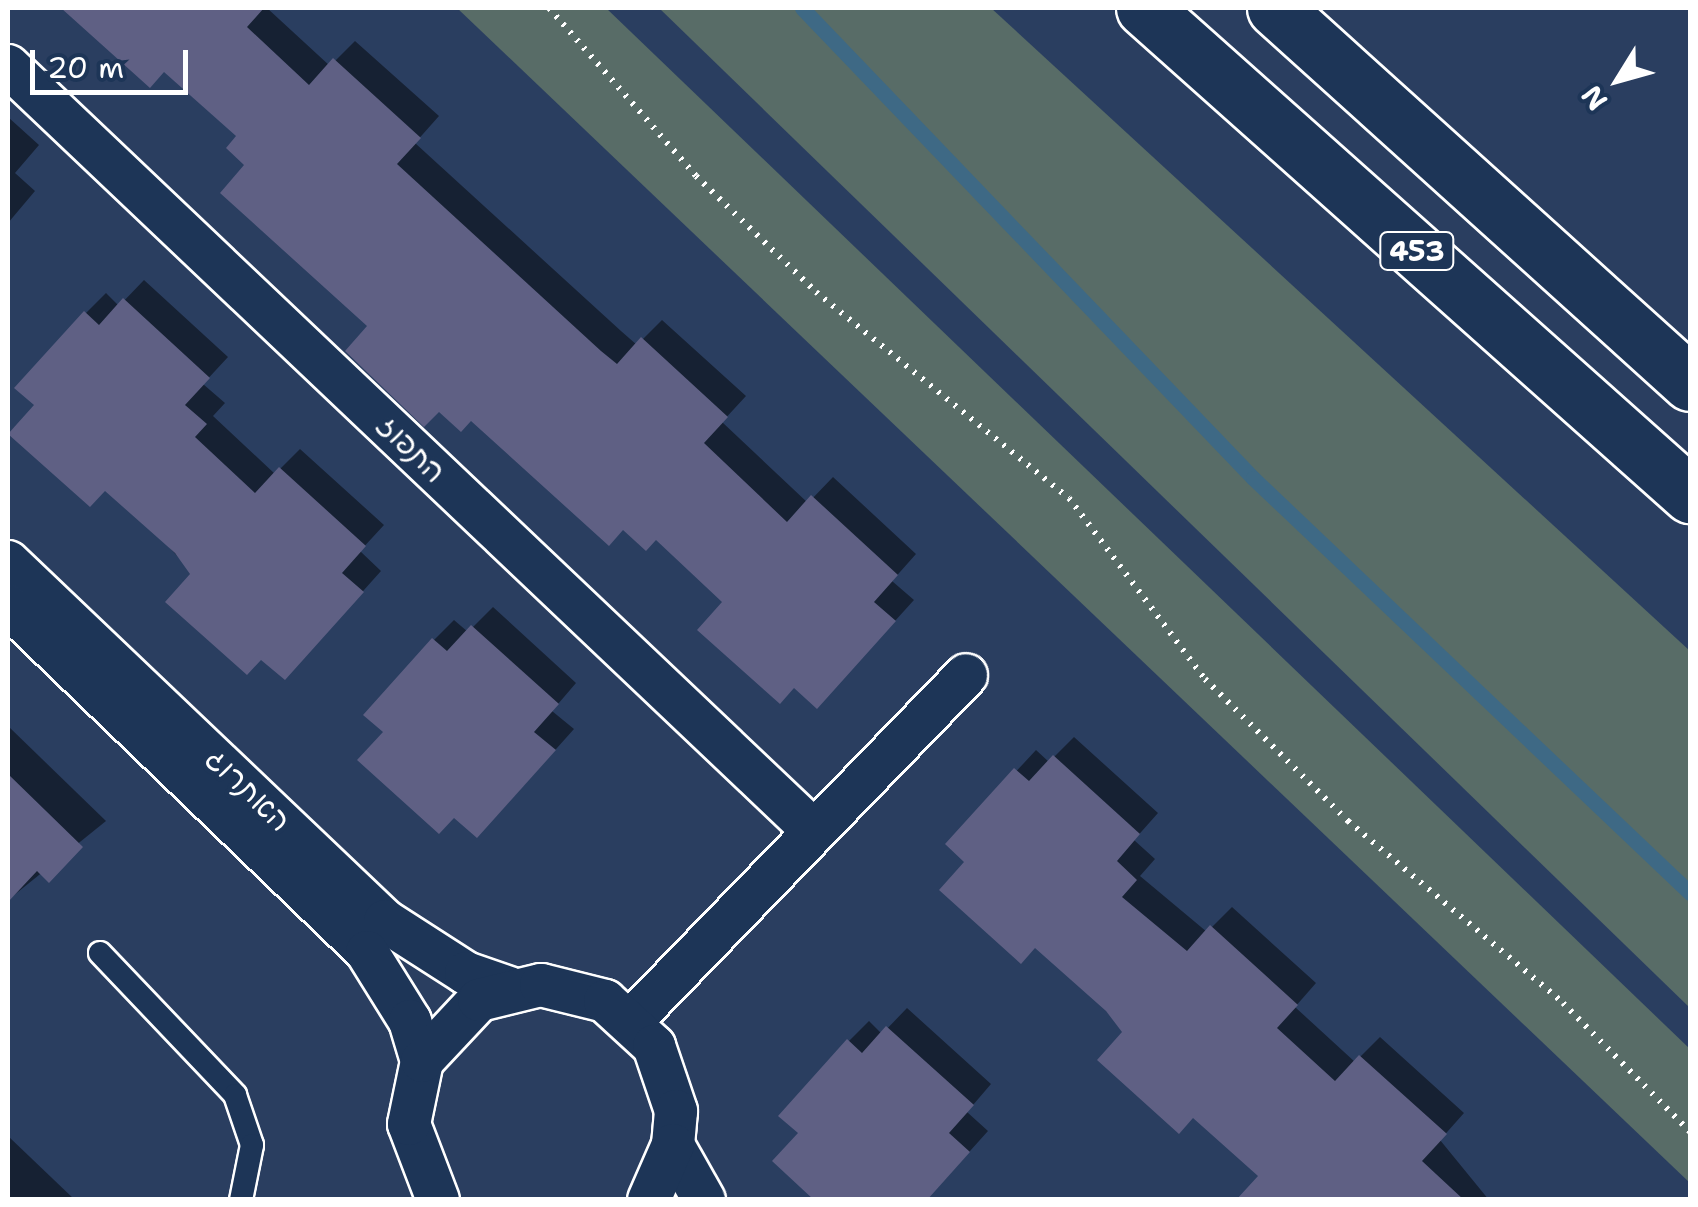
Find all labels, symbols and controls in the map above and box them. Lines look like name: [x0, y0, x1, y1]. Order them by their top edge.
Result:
scale bar: [35, 30, 192, 92]
north arrow: [1568, 30, 1668, 130]
text: 20 m: [47, 47, 124, 88]
text: N: [1572, 78, 1616, 118]
road number: 453: [1377, 228, 1457, 274]
street label: התפוז: [369, 408, 453, 490]
street label: האתרוג: [198, 741, 298, 839]

